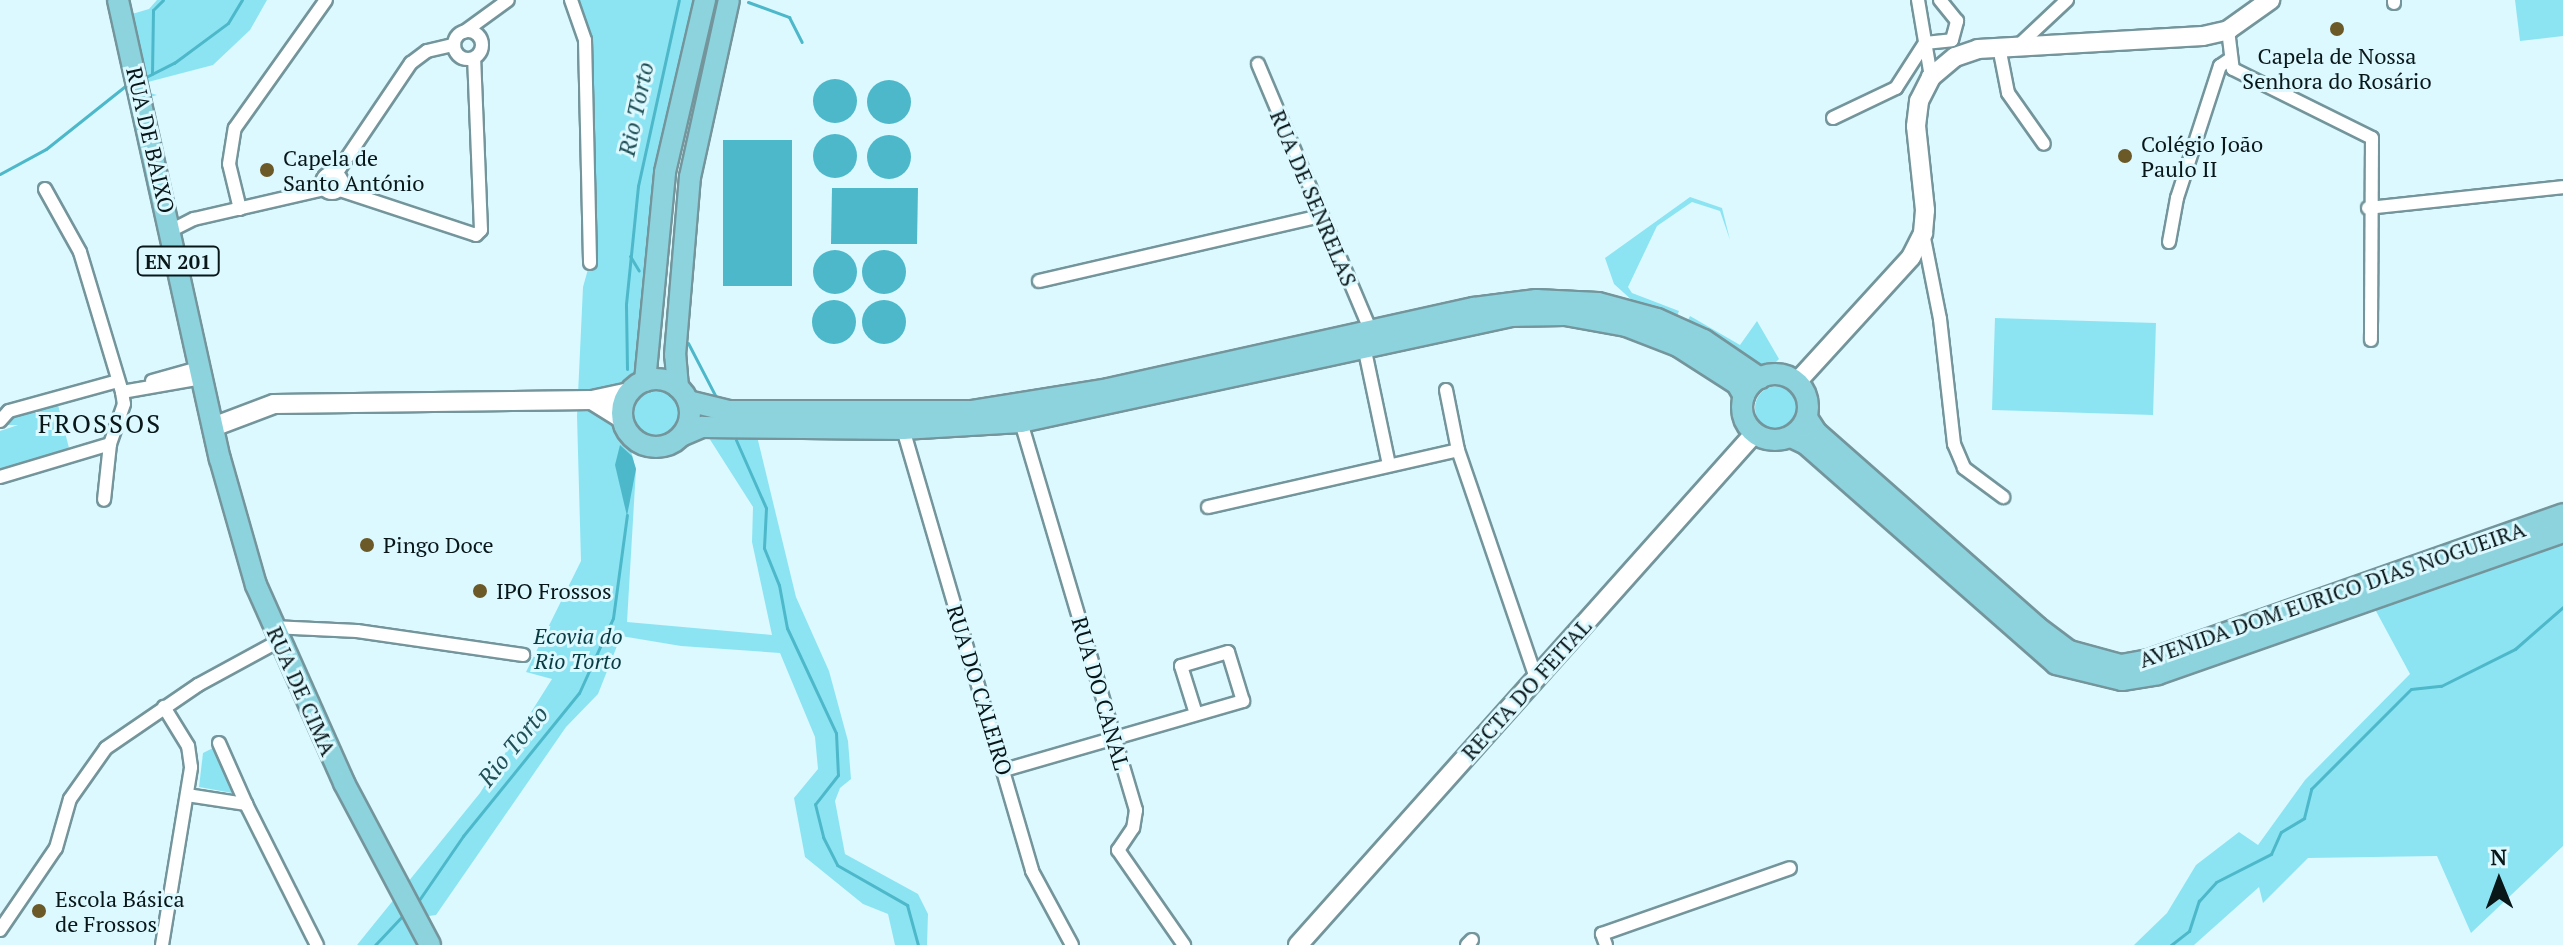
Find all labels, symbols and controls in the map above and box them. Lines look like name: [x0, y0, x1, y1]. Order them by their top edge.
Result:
marker: Capela de Nossa Senhora do Rosário: [2328, 20, 2346, 38]
place label: Capela de Nossa Senhora do Rosário: [2242, 42, 2432, 94]
water label: Rio Torto: [612, 59, 660, 159]
street label: RUA DE BAIXO: [121, 64, 181, 216]
street label: RUA DE SENRELAS: [1265, 106, 1363, 290]
place label: Colégio João Paulo II: [2141, 130, 2263, 182]
place label: Capela de Santo António: [283, 144, 425, 196]
marker: Colégio João Paulo II: [2116, 147, 2134, 165]
marker: Capela de Santo António: [258, 161, 276, 179]
road number: EN 201: [136, 245, 220, 277]
district label: FROSSOS: [38, 408, 162, 440]
street label: AVENIDA DOM EURICO DIAS NOGUEIRA: [2135, 515, 2529, 673]
place label: Pingo Doce: [383, 532, 494, 558]
marker: Pingo Doce: [358, 536, 376, 554]
place label: IPO Frossos: [496, 578, 611, 604]
marker: IPO Frossos: [471, 582, 489, 600]
street label: RUA DO CALEIRO: [941, 601, 1019, 779]
street label: RUA DO CANAL: [1067, 613, 1135, 773]
street label: RECTA DO FEITAL: [1456, 613, 1596, 765]
street label: RUA DE CIMA: [262, 622, 342, 760]
park label: Ecovia do Rio Torto: [533, 622, 623, 674]
water label: Rio Torto: [472, 700, 554, 792]
north arrow: [2459, 841, 2539, 921]
text: N: [2490, 842, 2507, 871]
place label: Escola Básica de Frossos: [55, 885, 185, 936]
marker: Escola Básica de Frossos: [30, 902, 48, 920]

